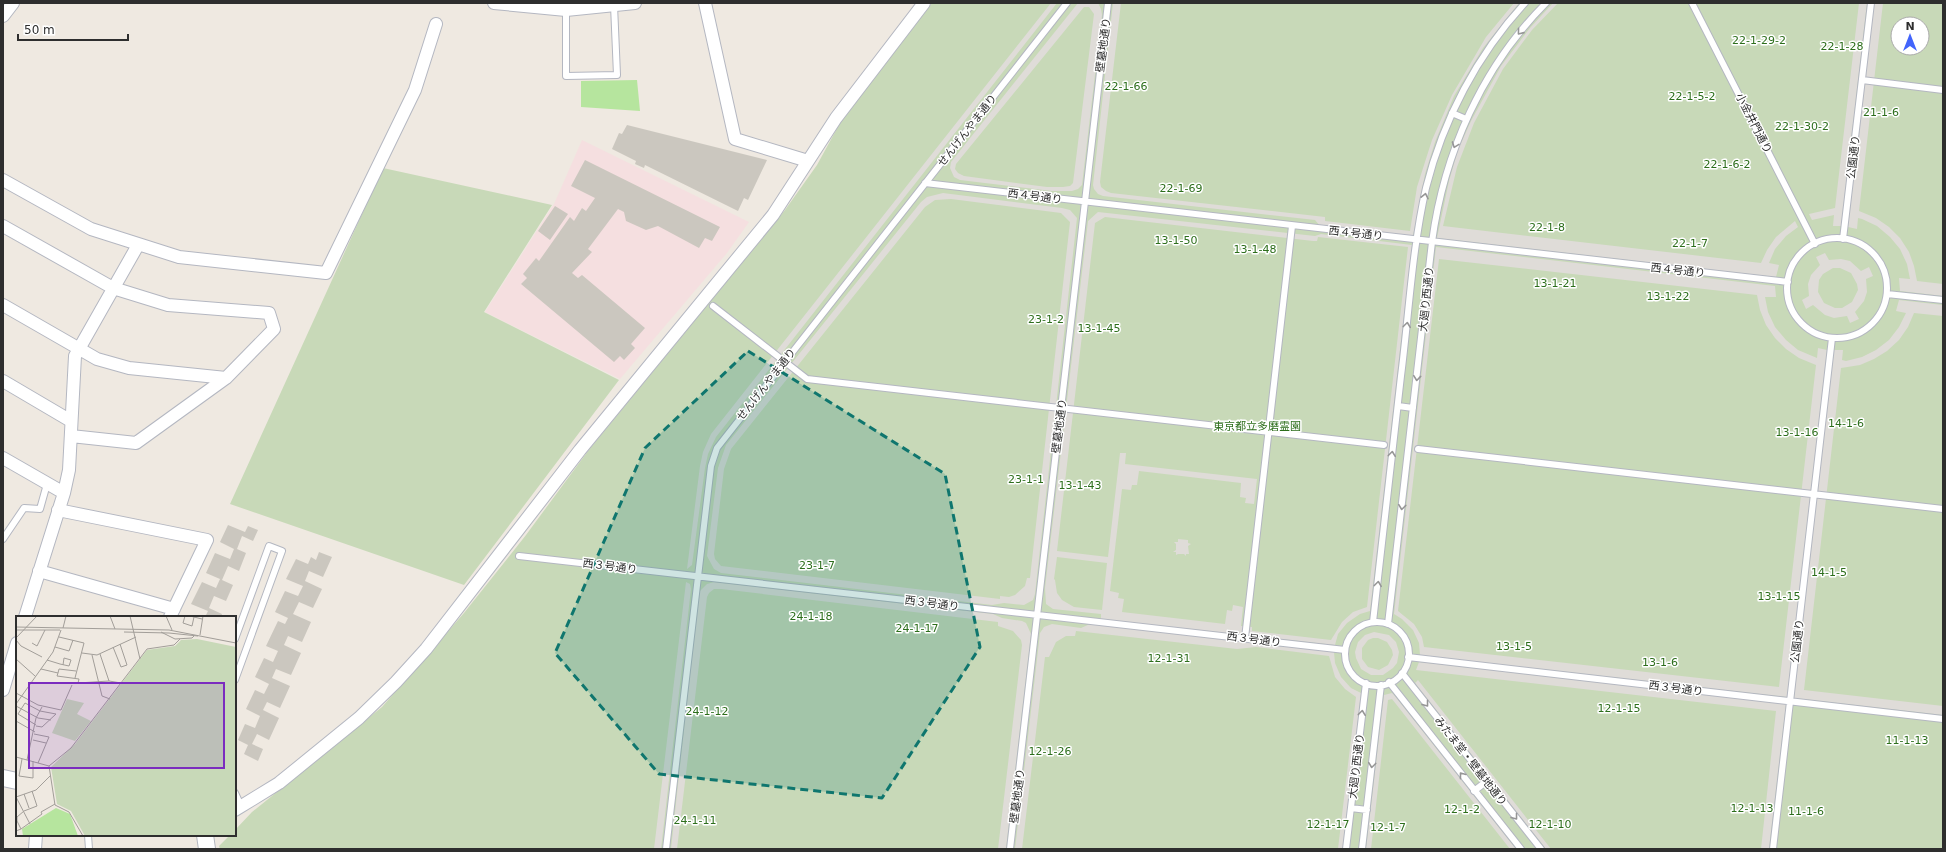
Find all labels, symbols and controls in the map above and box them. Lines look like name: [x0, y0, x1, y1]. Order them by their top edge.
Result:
scale bar: [18, 16, 128, 42]
north arrow: [1890, 16, 1930, 56]
street label: 壁墓地通り: [1094, 17, 1113, 73]
text: N: [1905, 20, 1915, 33]
text: 50 m: [24, 23, 55, 37]
one-way arrow: [1517, 28, 1524, 35]
park label: 22-1-29-2: [1732, 34, 1786, 47]
park label: 22-1-28: [1821, 40, 1863, 53]
park label: 22-1-66: [1105, 80, 1147, 93]
park label: 22-1-5-2: [1669, 90, 1715, 103]
street label: 小金井門通り: [1733, 91, 1774, 156]
street label: せんげんやま通り: [935, 92, 1000, 169]
park label: 21-1-6: [1863, 106, 1899, 119]
park label: 22-1-30-2: [1775, 120, 1829, 133]
street label: 公園通り: [1844, 134, 1863, 180]
one-way arrow: [1452, 141, 1460, 148]
park label: 22-1-6-2: [1704, 158, 1750, 171]
park label: 22-1-69: [1160, 182, 1202, 195]
street label: 西４号通り: [1007, 187, 1063, 206]
one-way arrow: [1420, 193, 1428, 200]
park label: 22-1-8: [1529, 221, 1565, 234]
street label: 西４号通り: [1328, 224, 1384, 243]
park label: 13-1-50: [1155, 234, 1197, 247]
park label: 22-1-7: [1672, 237, 1708, 250]
park label: 13-1-48: [1234, 243, 1276, 256]
street label: 西４号通り: [1650, 261, 1706, 280]
street label: 大廻り西通り: [1417, 266, 1436, 333]
park label: 13-1-21: [1534, 277, 1576, 290]
park label: 13-1-22: [1647, 290, 1689, 303]
park label: 23-1-2: [1028, 313, 1064, 326]
park label: 13-1-45: [1078, 322, 1120, 335]
one-way arrow: [1402, 322, 1411, 328]
street label: せんげんやま通り: [734, 346, 799, 423]
one-way arrow: [1412, 375, 1421, 381]
street label: 壁墓地通り: [1050, 398, 1069, 454]
park label: 14-1-6: [1828, 417, 1864, 430]
park label: 東京都立多磨霊園: [1213, 420, 1301, 433]
park label: 13-1-16: [1776, 426, 1818, 439]
one-way arrow: [1388, 451, 1397, 457]
park label: 23-1-1: [1008, 473, 1044, 486]
park label: 13-1-43: [1059, 479, 1101, 492]
one-way arrow: [1398, 504, 1407, 510]
street label: 西３号通り: [582, 557, 638, 576]
park label: 23-1-7: [799, 559, 835, 572]
park label: 14-1-5: [1811, 566, 1847, 579]
one-way arrow: [1373, 580, 1382, 587]
park label: 13-1-15: [1758, 590, 1800, 603]
street label: 西３号通り: [904, 594, 960, 613]
park label: 24-1-18: [790, 610, 832, 623]
inset map: [16, 616, 236, 836]
street label: 公園通り: [1788, 618, 1807, 664]
park label: 24-1-17: [896, 622, 938, 635]
street label: 西３号通り: [1226, 630, 1282, 649]
park label: 13-1-5: [1496, 640, 1532, 653]
park label: 12-1-31: [1148, 652, 1190, 665]
park label: 13-1-6: [1642, 656, 1678, 669]
street label: 西３号通り: [1648, 679, 1704, 698]
one-way arrow: [1421, 699, 1428, 706]
park label: 12-1-15: [1598, 702, 1640, 715]
park label: 24-1-12: [686, 705, 728, 718]
one-way arrow: [1357, 710, 1366, 716]
street label: みたま堂・壁墓地通り: [1432, 714, 1509, 809]
street label: 大廻り西通り: [1346, 733, 1367, 800]
park label: 11-1-13: [1886, 734, 1928, 747]
park label: 12-1-26: [1029, 745, 1071, 758]
one-way arrow: [1368, 762, 1377, 768]
street label: 壁墓地通り: [1008, 768, 1027, 824]
one-way arrow: [1459, 772, 1466, 779]
park label: 12-1-13: [1731, 802, 1773, 815]
park label: 12-1-2: [1444, 803, 1480, 816]
park label: 11-1-6: [1788, 805, 1824, 818]
one-way arrow: [1511, 812, 1518, 819]
park label: 24-1-11: [674, 814, 716, 827]
park label: 12-1-17: [1307, 818, 1349, 831]
park label: 12-1-10: [1529, 818, 1571, 831]
park label: 12-1-7: [1370, 821, 1406, 834]

